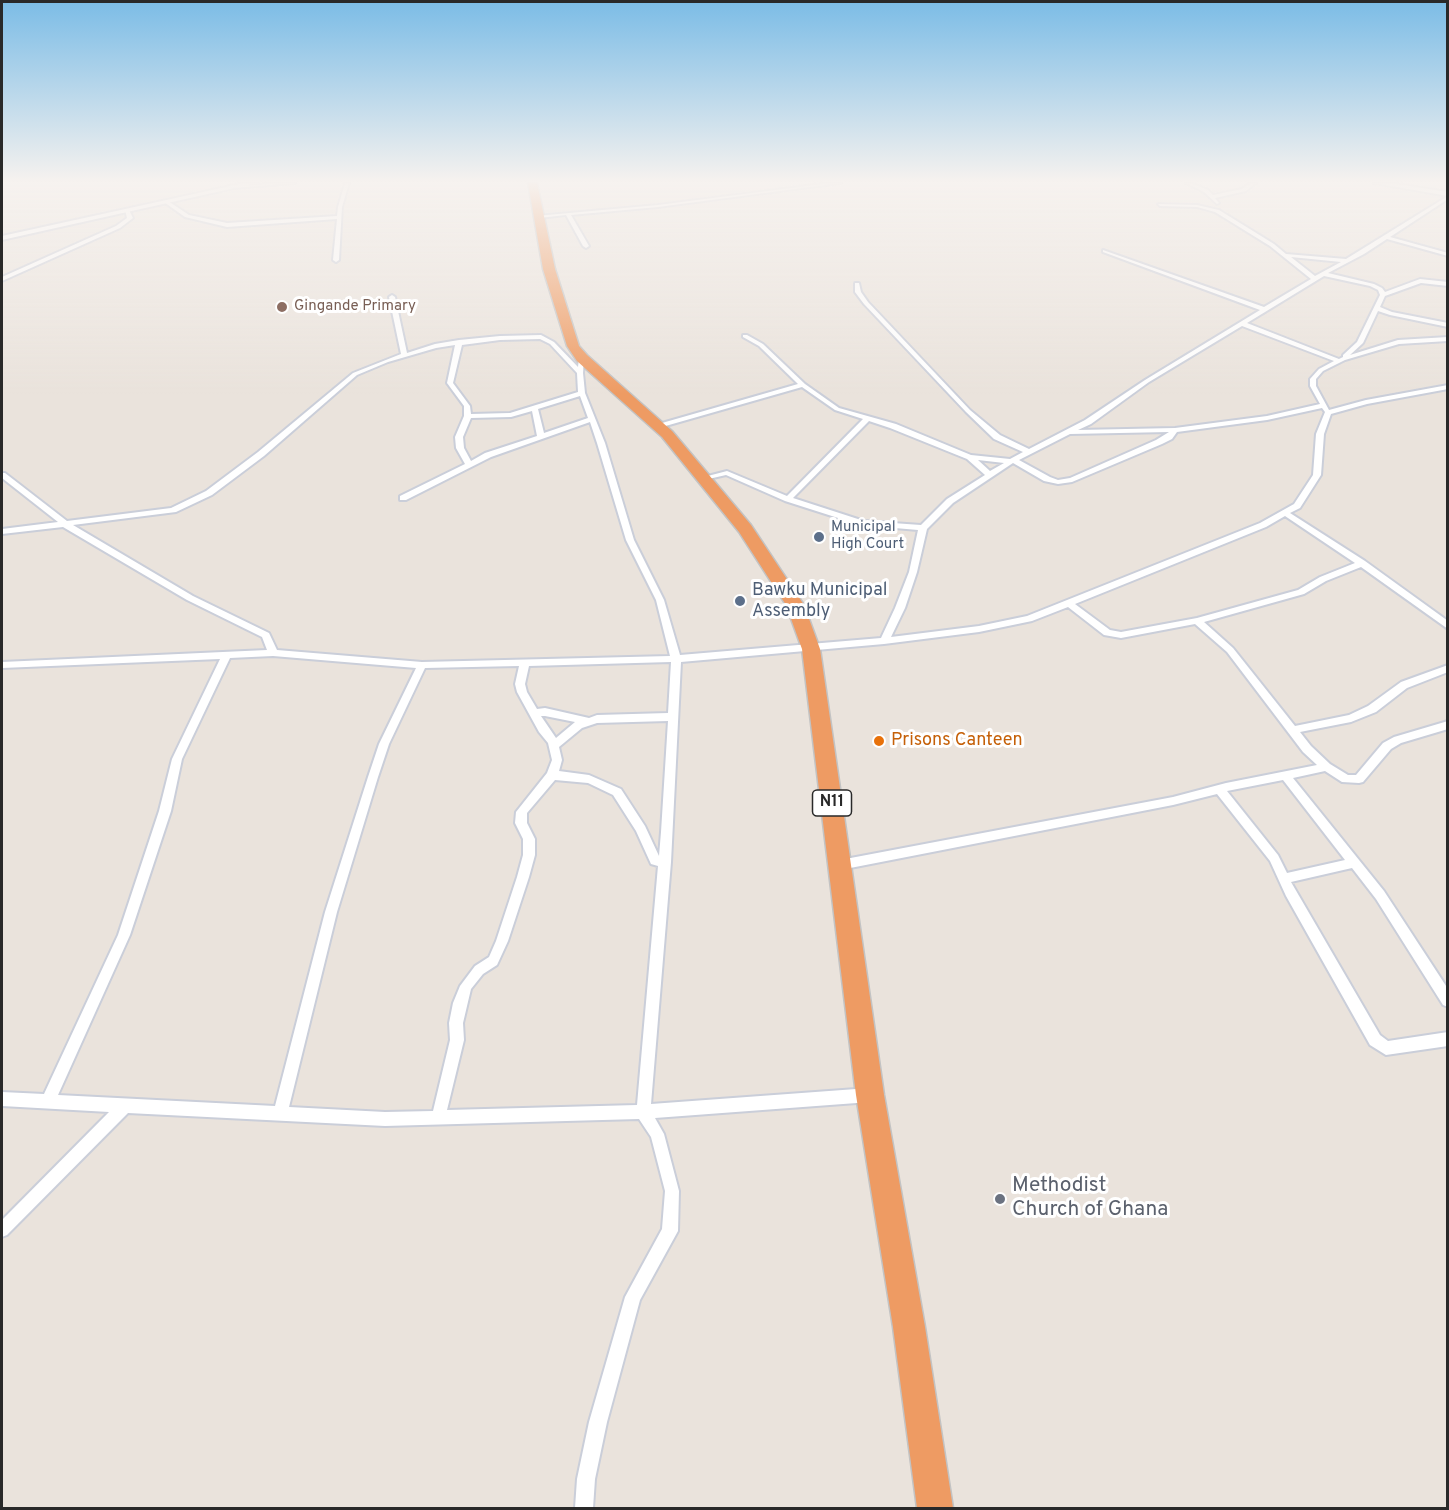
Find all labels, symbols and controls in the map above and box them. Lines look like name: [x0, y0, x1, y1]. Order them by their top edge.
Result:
place label: Gingande Primary: [294, 298, 416, 316]
marker: Gingande Primary: [275, 300, 289, 314]
place label: Municipal High Court: [831, 519, 904, 554]
marker: Municipal High Court: [812, 530, 826, 544]
place label: Bawku Municipal Assembly: [752, 580, 887, 622]
marker: Bawku Municipal Assembly: [733, 594, 747, 608]
place label: Prisons Canteen: [891, 730, 1023, 752]
marker: Prisons Canteen: [872, 734, 886, 748]
road number: N11: [812, 790, 852, 816]
place label: Methodist Church of Ghana: [1012, 1174, 1168, 1224]
marker: Methodist Church of Ghana: [993, 1192, 1007, 1206]

